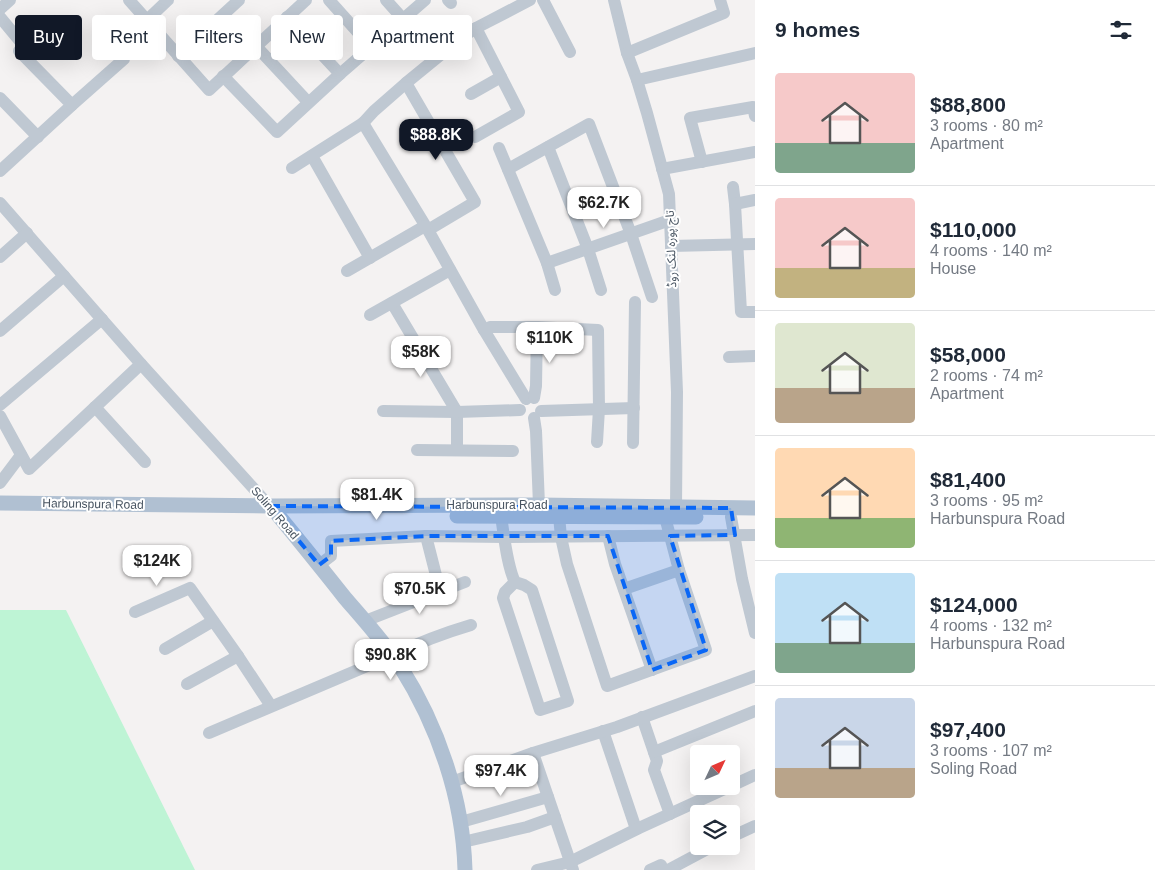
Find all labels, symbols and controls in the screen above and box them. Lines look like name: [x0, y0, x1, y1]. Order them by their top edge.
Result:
chip: Buy: [15, 15, 82, 60]
chip: Rent: [92, 15, 166, 60]
chip: Filters: [176, 15, 261, 60]
chip: New: [271, 15, 343, 60]
chip: Apartment: [353, 15, 472, 60]
icon: filters: [1107, 16, 1135, 44]
text: 9 homes: [775, 18, 860, 41]
icon: home: [815, 93, 875, 153]
text: $88,800: [930, 93, 1006, 116]
text: 3 rooms · 80 m²: [930, 117, 1043, 134]
pin: $88.8K: [395, 119, 477, 161]
text: $88.8K: [410, 126, 462, 143]
text: Apartment: [930, 135, 1004, 152]
pin: $62.7K: [563, 186, 645, 229]
text: $62.7K: [578, 194, 630, 211]
street label: تاج پورہ لنک روڈ: [662, 210, 681, 288]
icon: home: [815, 218, 875, 278]
text: $110,000: [930, 218, 1016, 241]
text: 4 rooms · 140 m²: [930, 242, 1052, 259]
text: House: [930, 260, 976, 277]
pin: $110K: [515, 322, 585, 364]
text: $110K: [527, 329, 573, 346]
pin: $58K: [391, 336, 451, 378]
text: $58K: [402, 343, 440, 360]
icon: home: [815, 343, 875, 403]
text: $58,000: [930, 343, 1006, 366]
text: 2 rooms · 74 m²: [930, 367, 1043, 384]
text: Apartment: [930, 385, 1004, 402]
icon: home: [815, 468, 875, 528]
text: $81,400: [930, 468, 1006, 491]
pin: $81.4K: [336, 478, 418, 521]
street label: Soling Road: [248, 484, 302, 542]
text: $81.4K: [351, 486, 403, 503]
text: 3 rooms · 95 m²: [930, 492, 1043, 509]
street label: Harbunspura Road: [42, 496, 144, 512]
street label: Harbunspura Road: [446, 498, 548, 512]
text: Harbunspura Road: [930, 510, 1065, 527]
pin: $124K: [122, 544, 192, 587]
text: $124K: [133, 552, 181, 569]
pin: $70.5K: [379, 572, 461, 615]
text: $70.5K: [394, 580, 446, 597]
icon: home: [815, 593, 875, 653]
text: $124,000: [930, 593, 1018, 616]
text: 4 rooms · 132 m²: [930, 617, 1052, 634]
text: Harbunspura Road: [930, 635, 1065, 652]
pin: $90.8K: [350, 638, 432, 681]
text: $90.8K: [365, 646, 417, 663]
icon: home: [815, 718, 875, 778]
text: $97,400: [930, 718, 1006, 741]
text: 3 rooms · 107 m²: [930, 742, 1052, 759]
north arrow: [690, 745, 740, 795]
map controls: [690, 745, 740, 855]
pin: $97.4K: [460, 754, 542, 797]
text: Soling Road: [930, 760, 1017, 777]
text: $97.4K: [475, 762, 527, 779]
button: layers: [690, 805, 740, 855]

